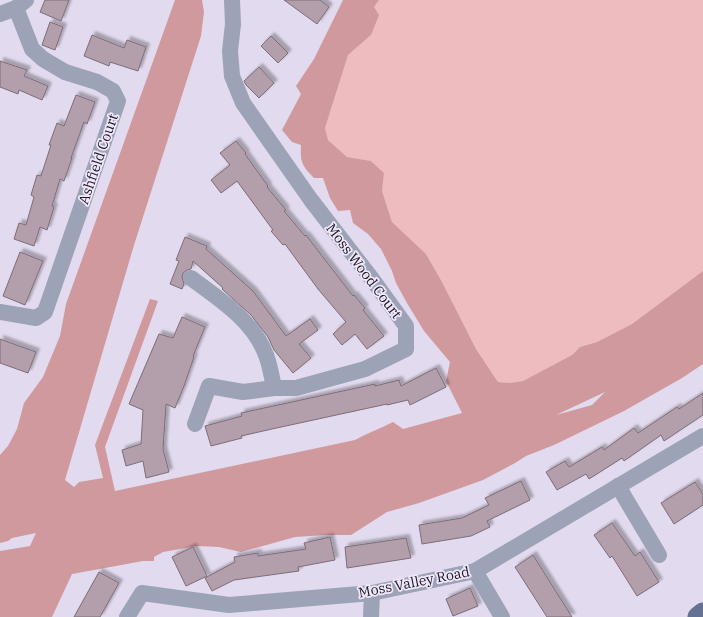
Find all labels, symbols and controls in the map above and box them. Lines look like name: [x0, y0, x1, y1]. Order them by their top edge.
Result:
street label: Ashfield Court: [74, 111, 122, 207]
street label: Moss Wood Court: [322, 220, 406, 322]
street label: Moss Valley Road: [357, 562, 472, 602]

